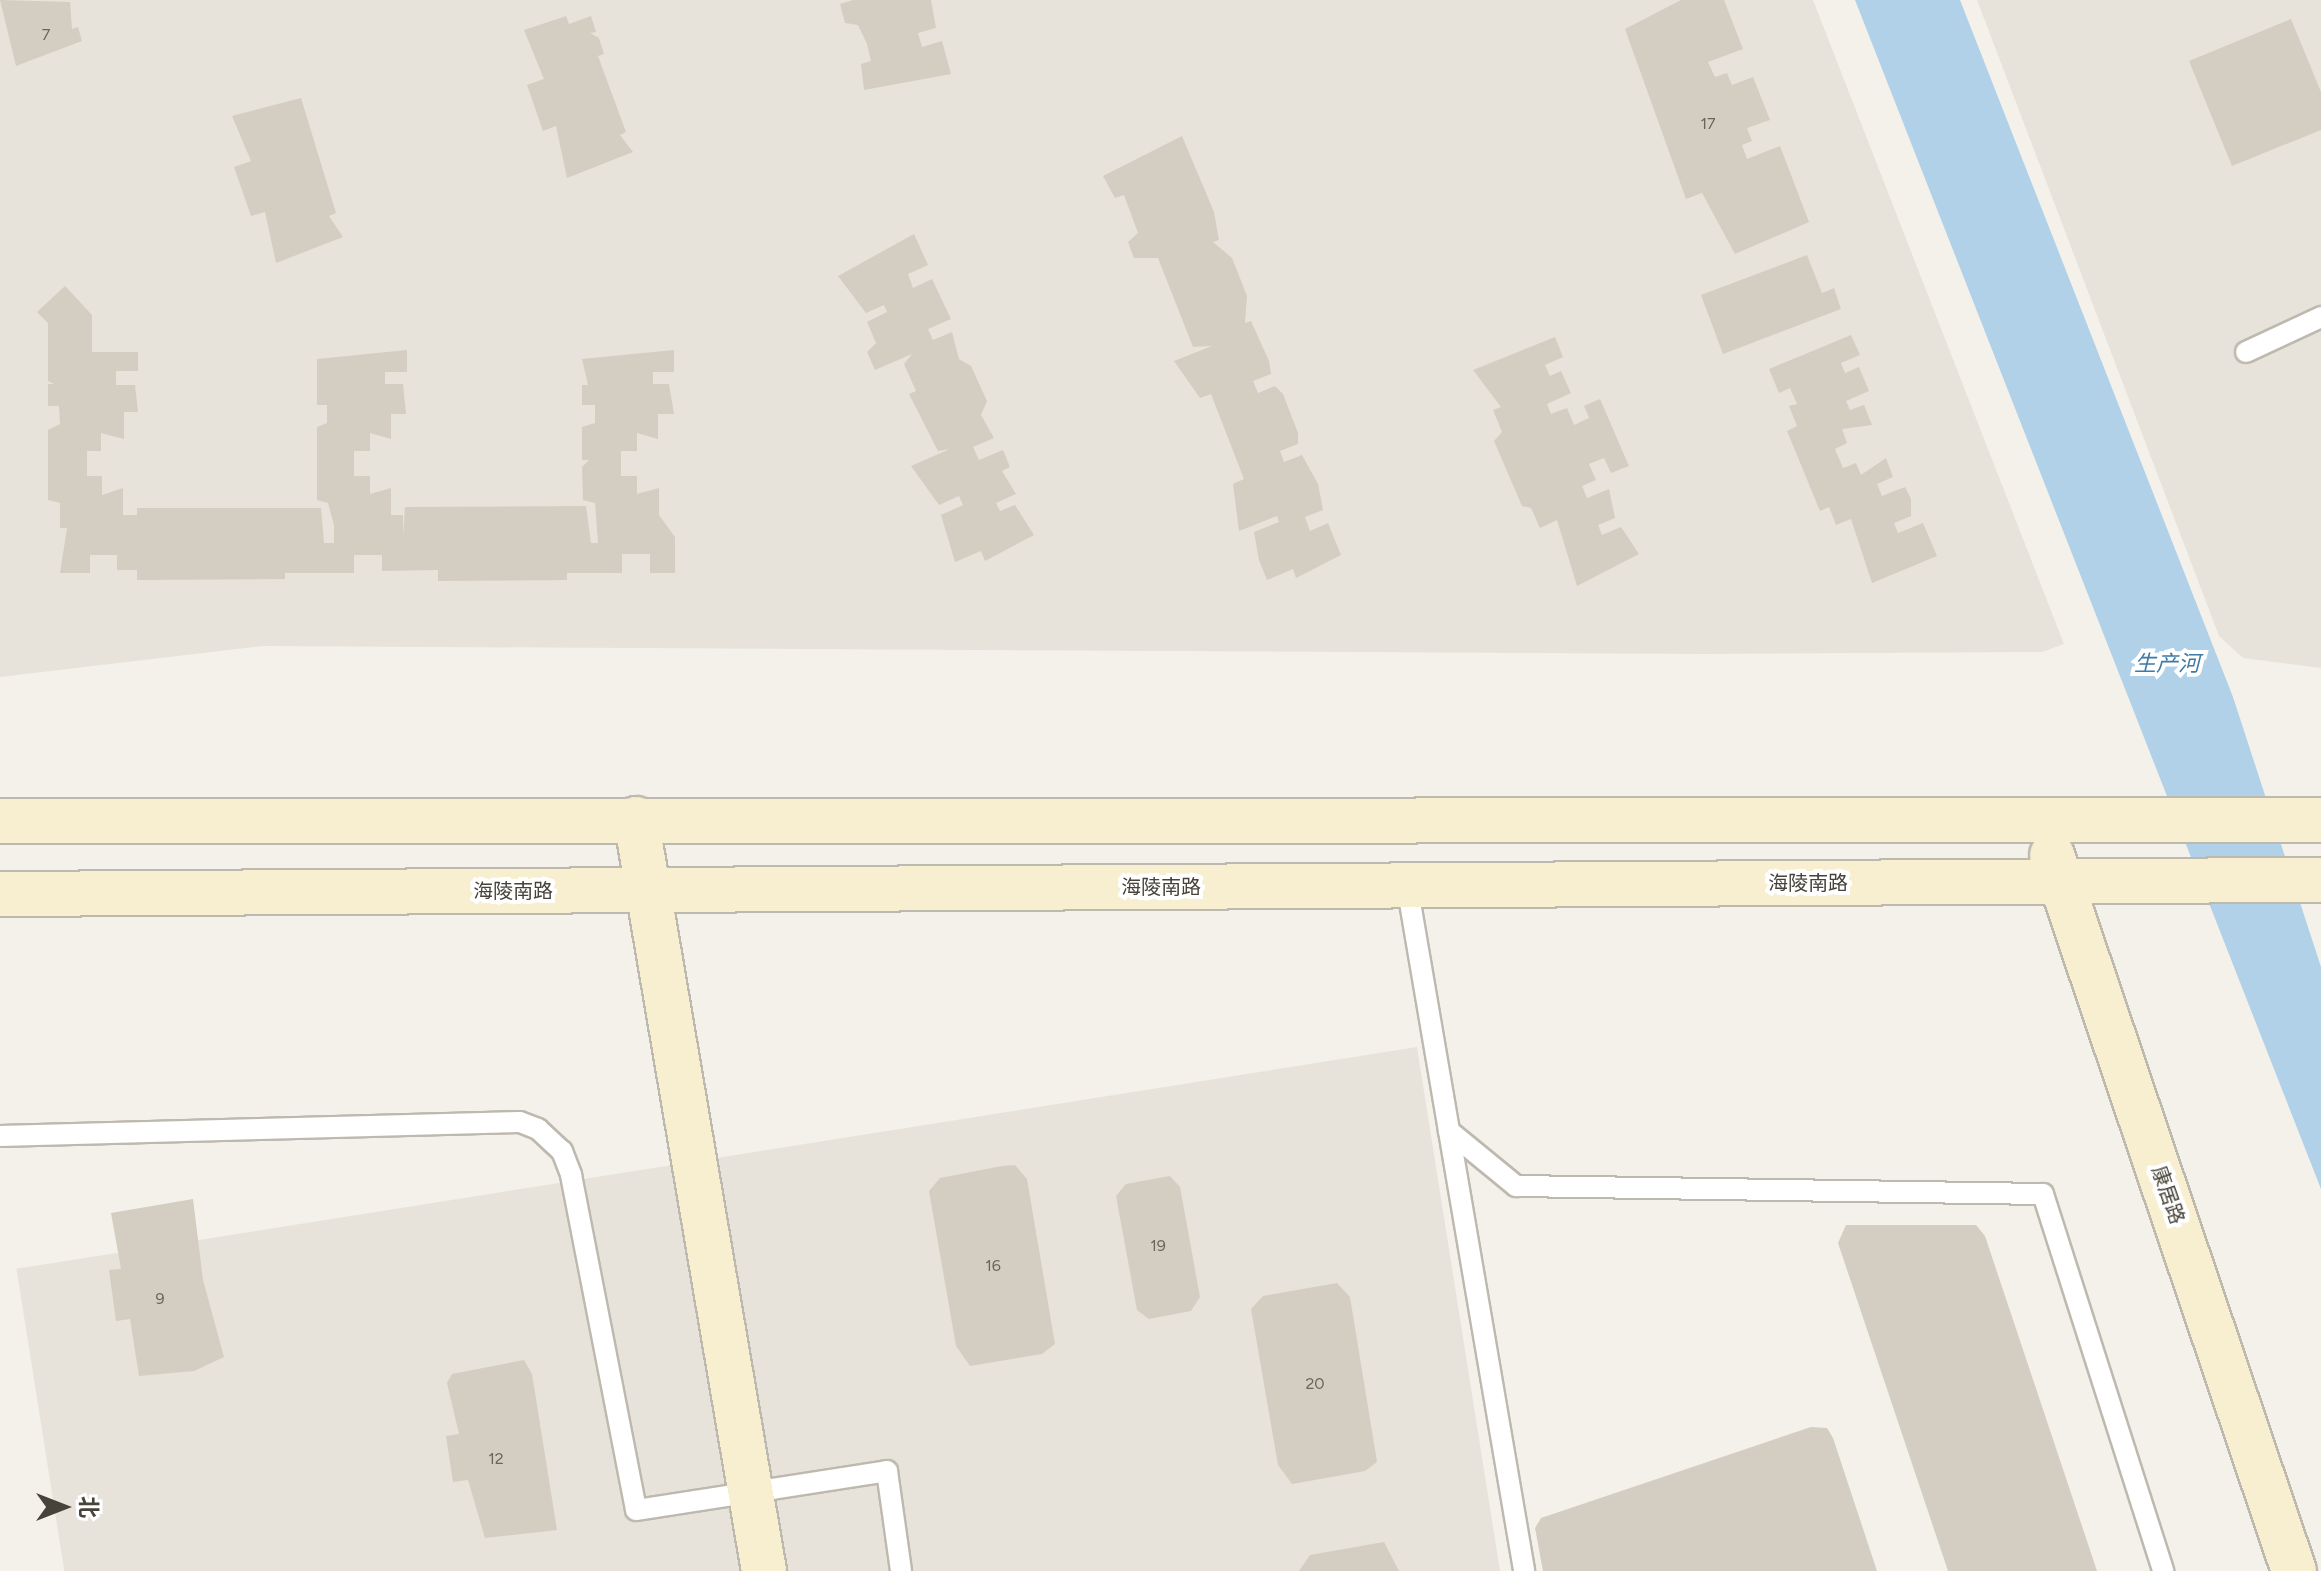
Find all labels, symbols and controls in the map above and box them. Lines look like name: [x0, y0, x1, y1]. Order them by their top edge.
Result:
house number: 7: [42, 25, 50, 45]
house number: 17: [1700, 114, 1716, 134]
water label: 生产河: [2134, 651, 2200, 677]
street label: 海陵南路: [1768, 871, 1848, 895]
street label: 海陵南路: [1121, 875, 1201, 899]
street label: 海陵南路: [473, 879, 553, 903]
street label: 康居路: [2147, 1163, 2189, 1227]
house number: 19: [1150, 1236, 1166, 1256]
house number: 16: [985, 1256, 1001, 1276]
house number: 9: [155, 1289, 165, 1309]
house number: 20: [1305, 1374, 1325, 1394]
house number: 12: [488, 1449, 504, 1469]
north arrow: [24, 1467, 104, 1547]
text: 北: [75, 1496, 102, 1518]

